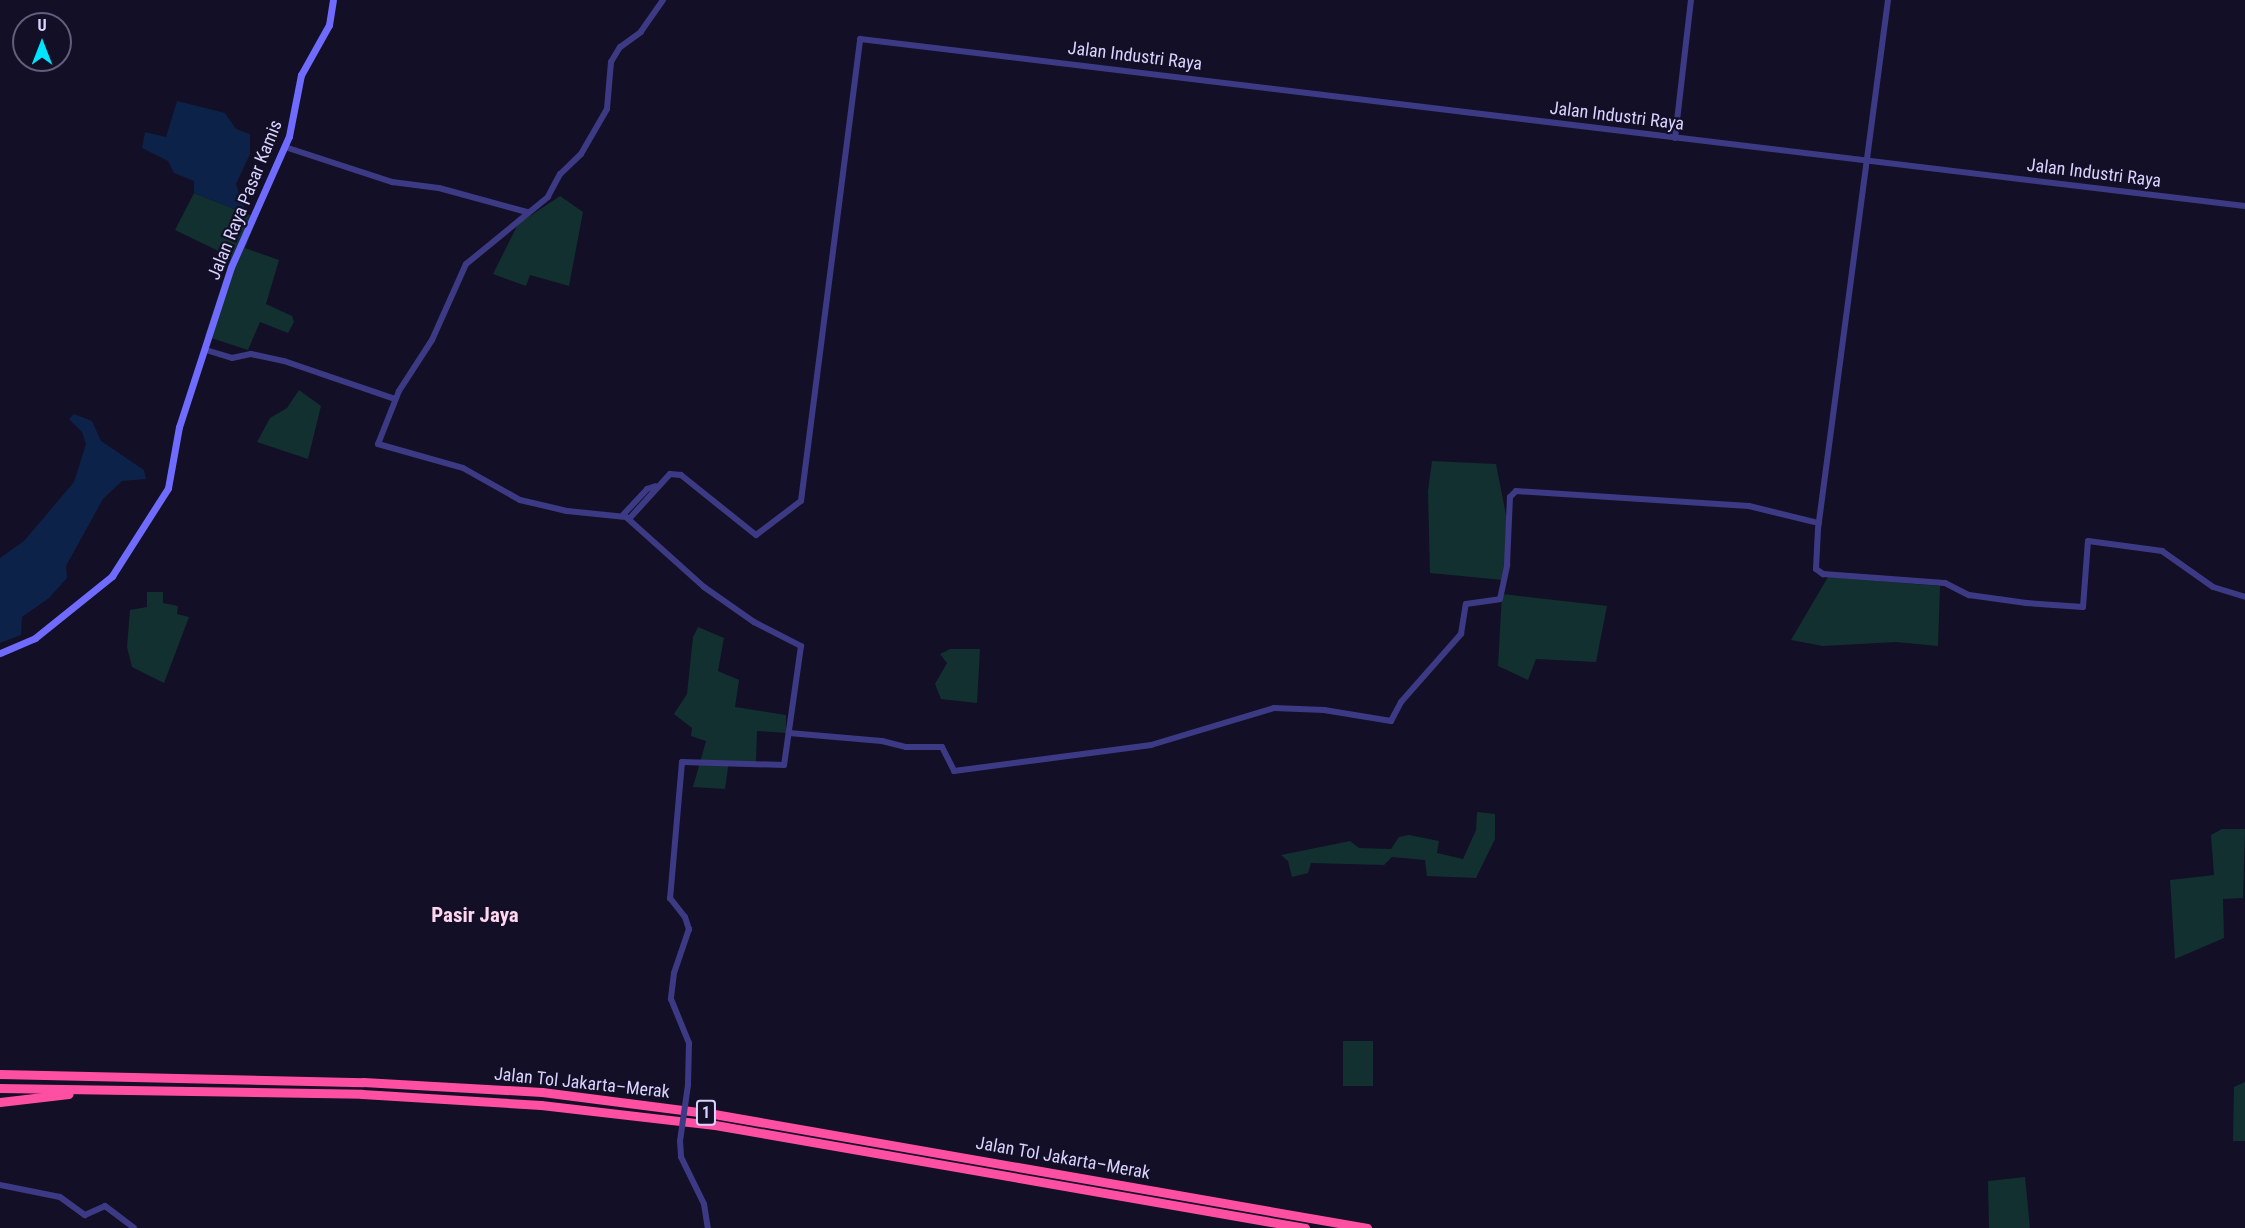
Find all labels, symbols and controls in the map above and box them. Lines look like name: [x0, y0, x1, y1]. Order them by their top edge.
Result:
north arrow: [12, 12, 72, 72]
text: U: [37, 16, 47, 35]
street label: Jalan Industri Raya: [1067, 37, 1203, 75]
street label: Jalan Industri Raya: [1549, 97, 1685, 135]
street label: Jalan Raya Pasar Kamis: [203, 117, 287, 283]
street label: Jalan Industri Raya: [2026, 154, 2162, 192]
district label: Pasir Jaya: [431, 902, 519, 928]
street label: Jalan Tol Jakarta–Merak: [493, 1063, 671, 1103]
road number: 1: [696, 1100, 716, 1126]
street label: Jalan Tol Jakarta–Merak: [974, 1132, 1152, 1184]

